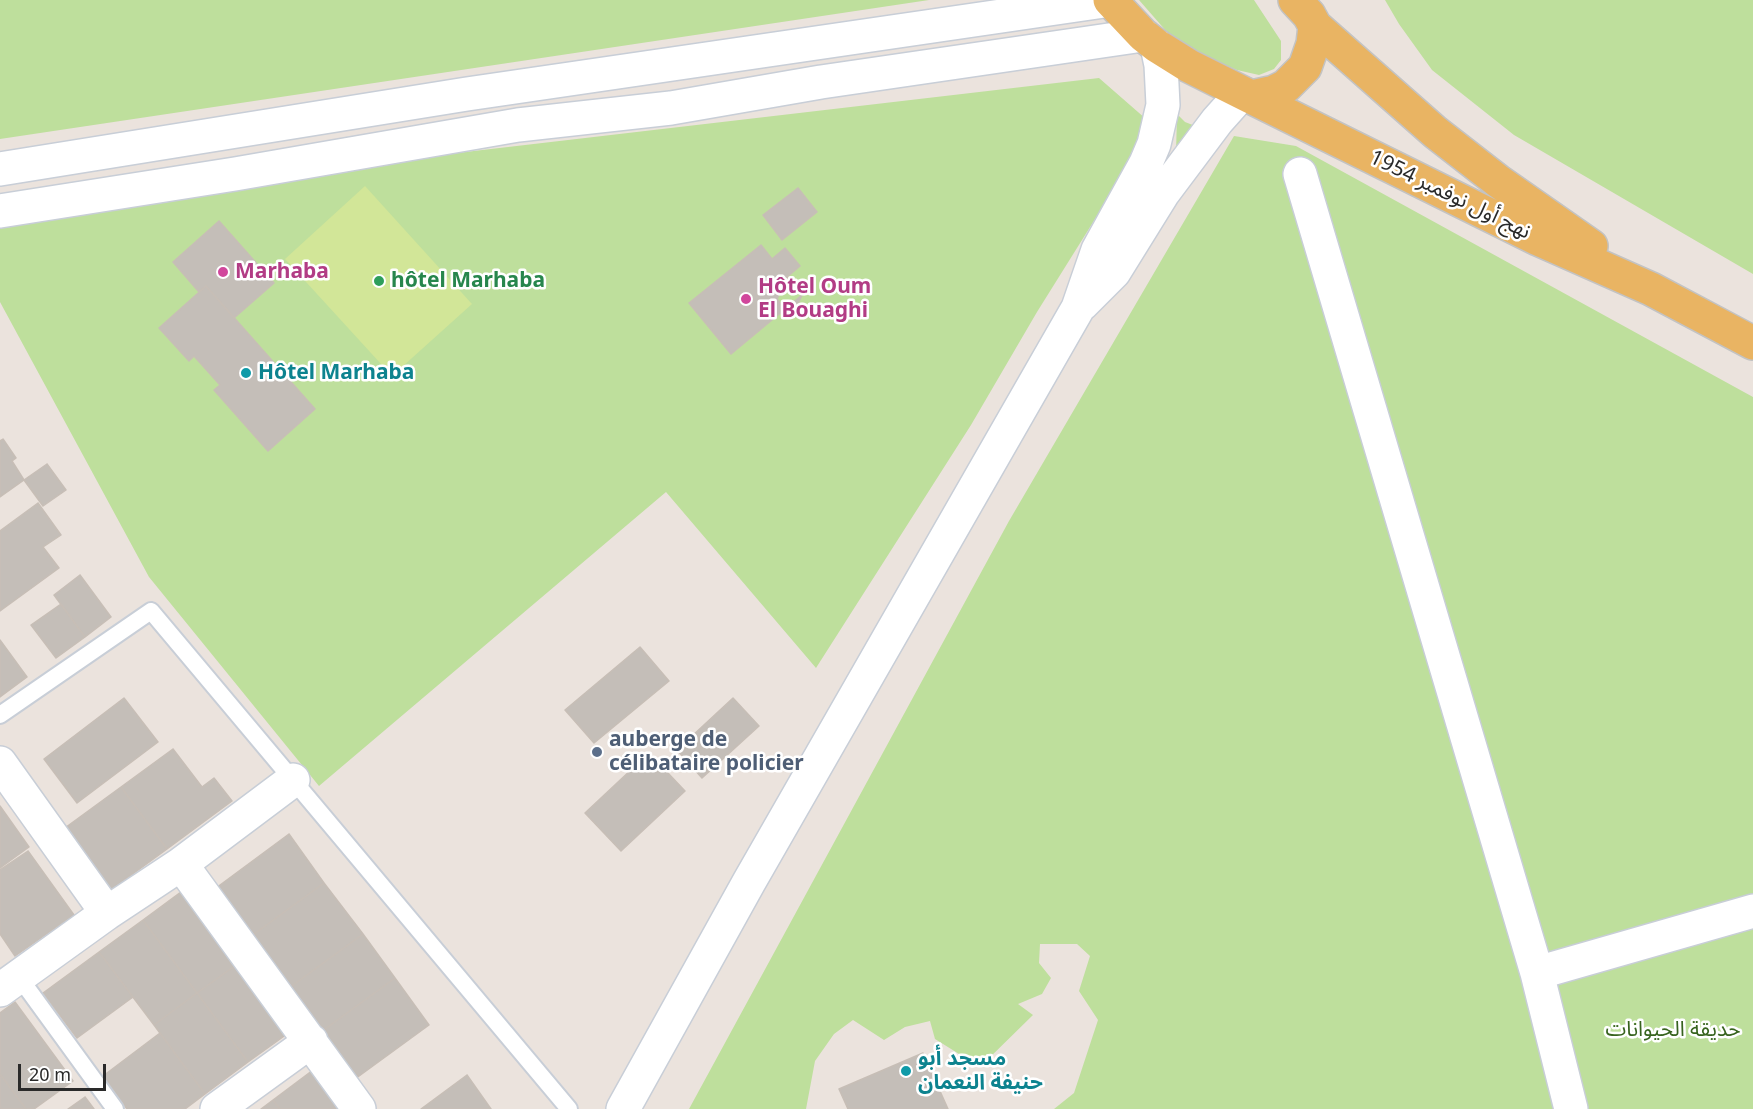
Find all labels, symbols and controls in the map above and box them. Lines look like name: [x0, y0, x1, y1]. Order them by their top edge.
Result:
street label: نهج أول نوفمبر 1954: [1365, 145, 1535, 245]
place label: Marhaba: [235, 259, 329, 285]
marker: Marhaba: [216, 265, 230, 279]
place label: hôtel Marhaba: [391, 268, 545, 294]
marker: hôtel Marhaba: [372, 274, 386, 288]
place label: Hôtel Oum El Bouaghi: [758, 274, 871, 324]
marker: Hôtel Oum El Bouaghi: [739, 292, 753, 306]
place label: Hôtel Marhaba: [258, 360, 414, 386]
marker: Hôtel Marhaba: [239, 366, 253, 380]
place label: auberge de célibataire policier: [609, 727, 804, 777]
marker: auberge de célibataire policier: [590, 745, 604, 759]
park label: حديقة الحيوانات: [1605, 1017, 1741, 1043]
place label: مسجد أبو حنيفة النعمان: [918, 1046, 1043, 1096]
scale bar: [21, 1052, 110, 1090]
text: 20 m: [29, 1062, 71, 1086]
marker: مسجد أبو حنيفة النعمان: [899, 1064, 913, 1078]

